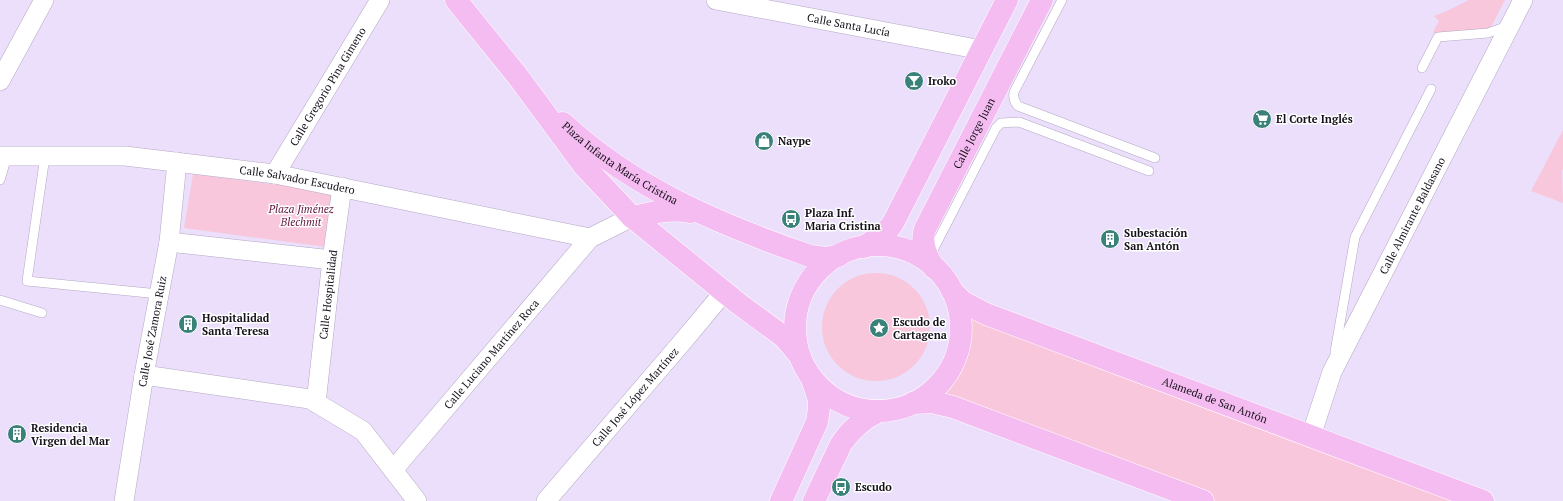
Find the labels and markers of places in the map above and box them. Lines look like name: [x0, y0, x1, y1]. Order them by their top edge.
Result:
bar icon: Iroko: [903, 70, 925, 92]
place label: Iroko: [928, 74, 957, 88]
supermarket icon: El Corte Inglés: [1251, 108, 1273, 130]
place label: El Corte Inglés: [1276, 112, 1353, 126]
shop icon: Naype: [753, 130, 775, 152]
place label: Naype: [778, 134, 811, 148]
place label: Plaza Inf. Maria Cristina: [805, 206, 881, 233]
bus stop icon: Plaza Inf. Maria Cristina: [780, 208, 802, 230]
place label: Subestación San Antón: [1124, 226, 1187, 253]
building icon: Subestación San Antón: [1099, 228, 1121, 250]
place label: Hospitalidad Santa Teresa: [202, 311, 270, 338]
building icon: Hospitalidad Santa Teresa: [177, 313, 199, 335]
place label: Escudo de Cartagena: [893, 315, 947, 342]
place icon: Escudo de Cartagena: [868, 317, 890, 339]
place label: Residencia Virgen del Mar: [31, 421, 110, 448]
building icon: Residencia Virgen del Mar: [6, 423, 28, 445]
bus stop icon: Escudo: [830, 476, 852, 498]
place label: Escudo: [855, 480, 892, 494]

